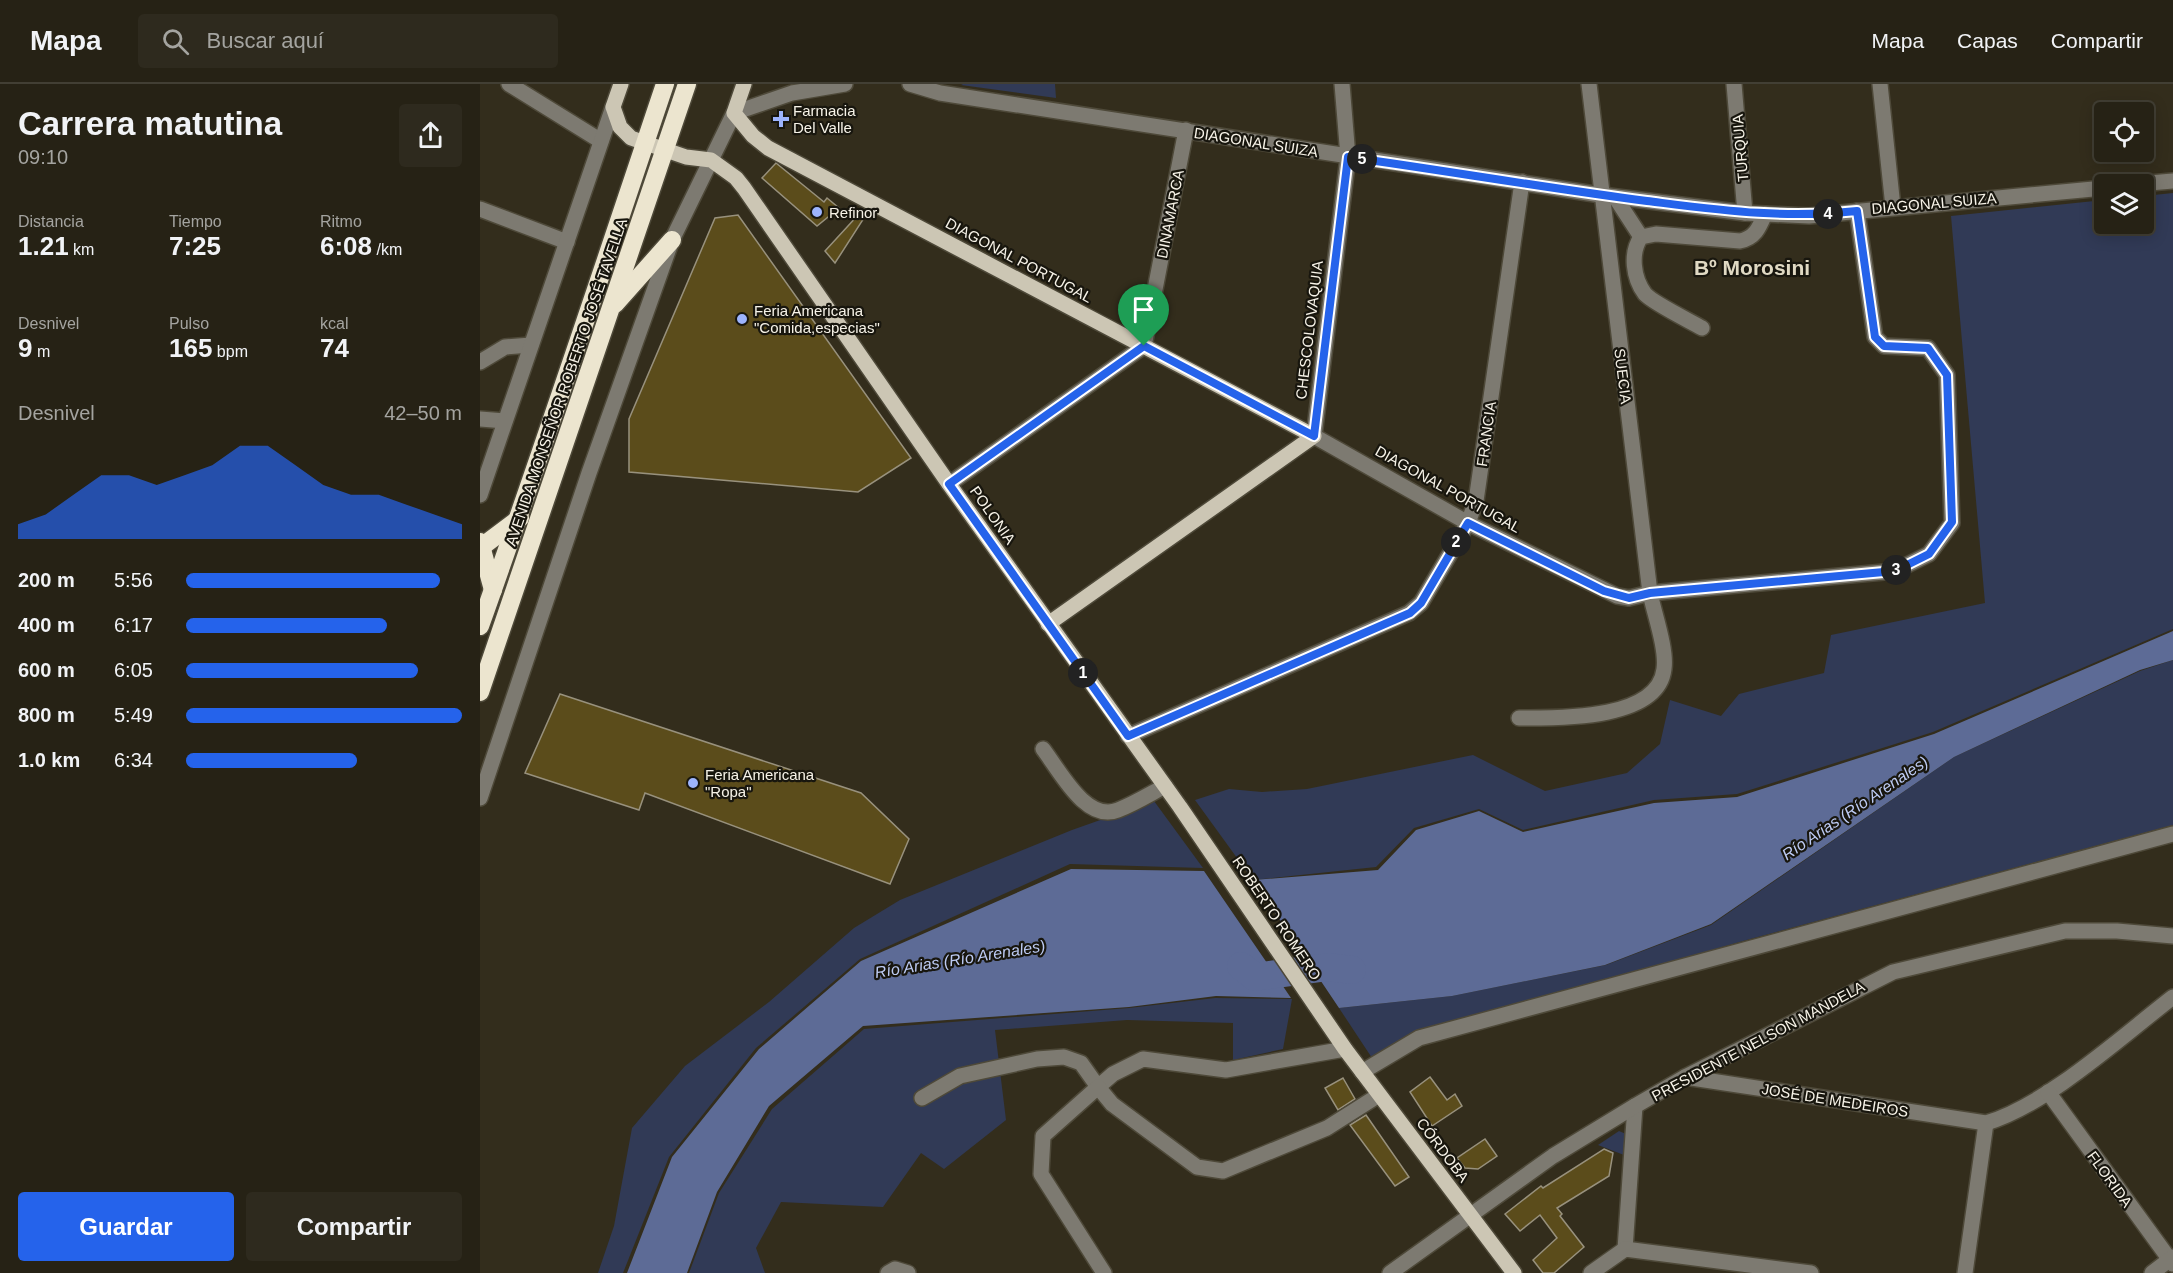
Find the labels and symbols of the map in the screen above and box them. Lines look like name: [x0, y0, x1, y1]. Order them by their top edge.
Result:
place label: Farmacia Del Valle: [793, 102, 856, 136]
marker: Farmacia Del Valle: [774, 112, 788, 126]
street label: TURQUIA: [1729, 114, 1751, 182]
street label: DIAGONAL SUIZA: [1193, 124, 1319, 160]
pin: 5: [1347, 144, 1377, 174]
street label: DINAMARCA: [1153, 168, 1187, 260]
street label: DIAGONAL SUIZA: [1871, 189, 1997, 217]
pin: 4: [1813, 199, 1843, 229]
place label: Refinor: [829, 204, 877, 221]
marker: Refinor: [810, 205, 824, 219]
street label: DIAGONAL PORTUGAL: [943, 214, 1095, 306]
street label: AVENIDA MONSEÑOR ROBERTO JOSÉ TAVELLA: [502, 216, 630, 548]
district label: Bº Morosini: [1694, 256, 1810, 279]
street label: CHESCOLOVAQUIA: [1292, 260, 1326, 400]
pin: [1118, 284, 1169, 346]
place label: Feria Americana "Comida,especias": [754, 302, 880, 336]
marker: Feria Americana "Comida,especias": [735, 312, 749, 326]
street label: SUECIA: [1611, 347, 1635, 405]
street label: FRANCIA: [1473, 400, 1499, 468]
street label: DIAGONAL PORTUGAL: [1372, 442, 1524, 536]
street label: POLONIA: [967, 483, 1019, 547]
pin: 2: [1441, 527, 1471, 557]
pin: 3: [1881, 555, 1911, 585]
pin: 1: [1068, 658, 1098, 688]
water label: Río Arias (Río Arenales): [1779, 753, 1931, 863]
place label: Feria Americana "Ropa": [705, 766, 815, 800]
marker: Feria Americana "Ropa": [686, 776, 700, 790]
street label: ROBERTO ROMERO: [1229, 853, 1325, 983]
water label: Río Arias (Río Arenales): [874, 937, 1046, 981]
street label: PRESIDENTE NELSON MANDELA: [1649, 978, 1867, 1104]
street label: JOSÉ DE MEDEIROS: [1760, 1080, 1910, 1120]
street label: CÓRDOBA: [1413, 1115, 1473, 1185]
street label: FLORIDA: [2084, 1148, 2136, 1210]

